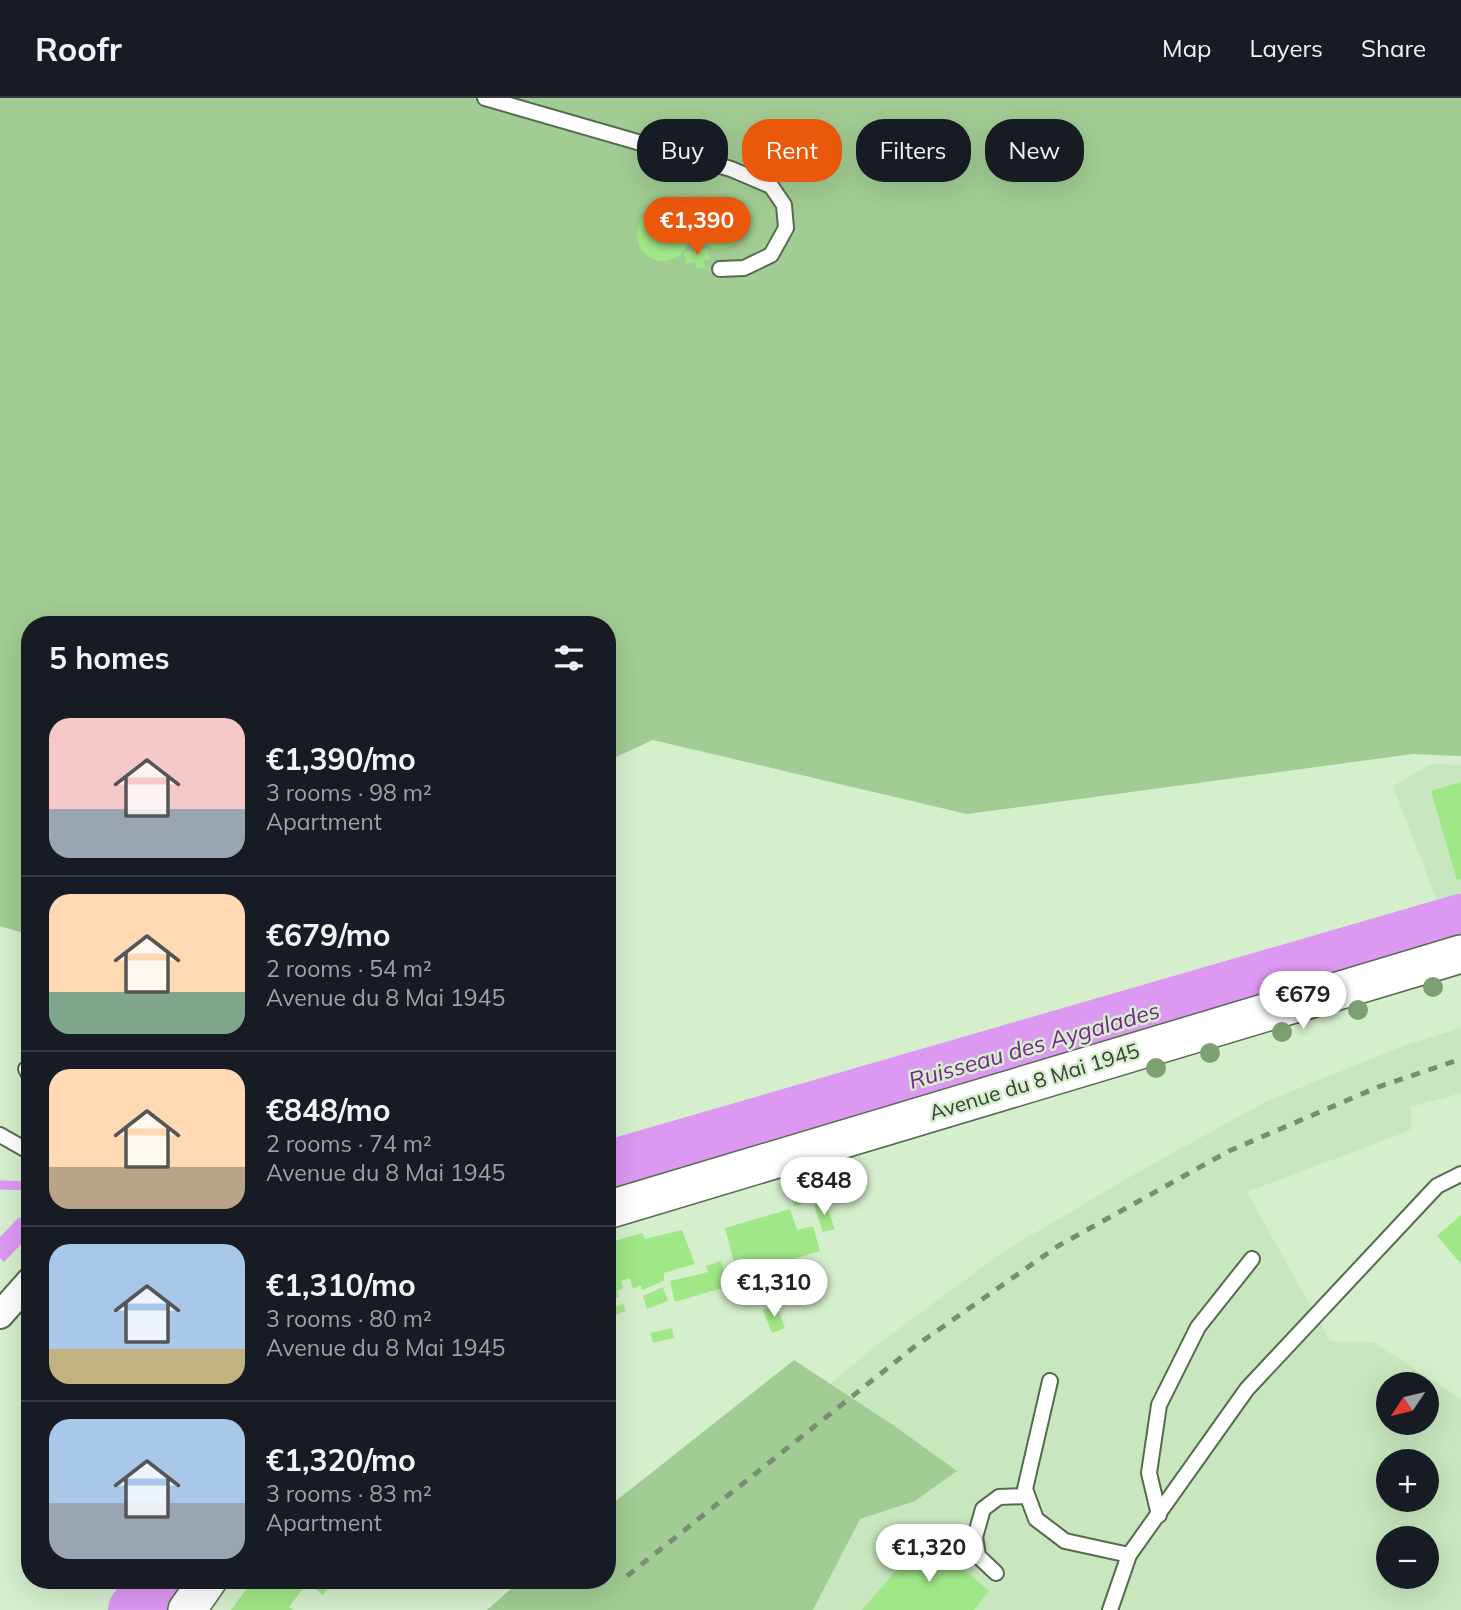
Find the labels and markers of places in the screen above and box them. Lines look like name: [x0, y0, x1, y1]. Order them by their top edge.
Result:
pin: €1,390: [640, 198, 754, 257]
pin: €679: [1262, 972, 1344, 1031]
pin: €848: [783, 1158, 865, 1217]
pin: €1,310: [717, 1260, 831, 1319]
pin: €1,320: [872, 1524, 986, 1584]

